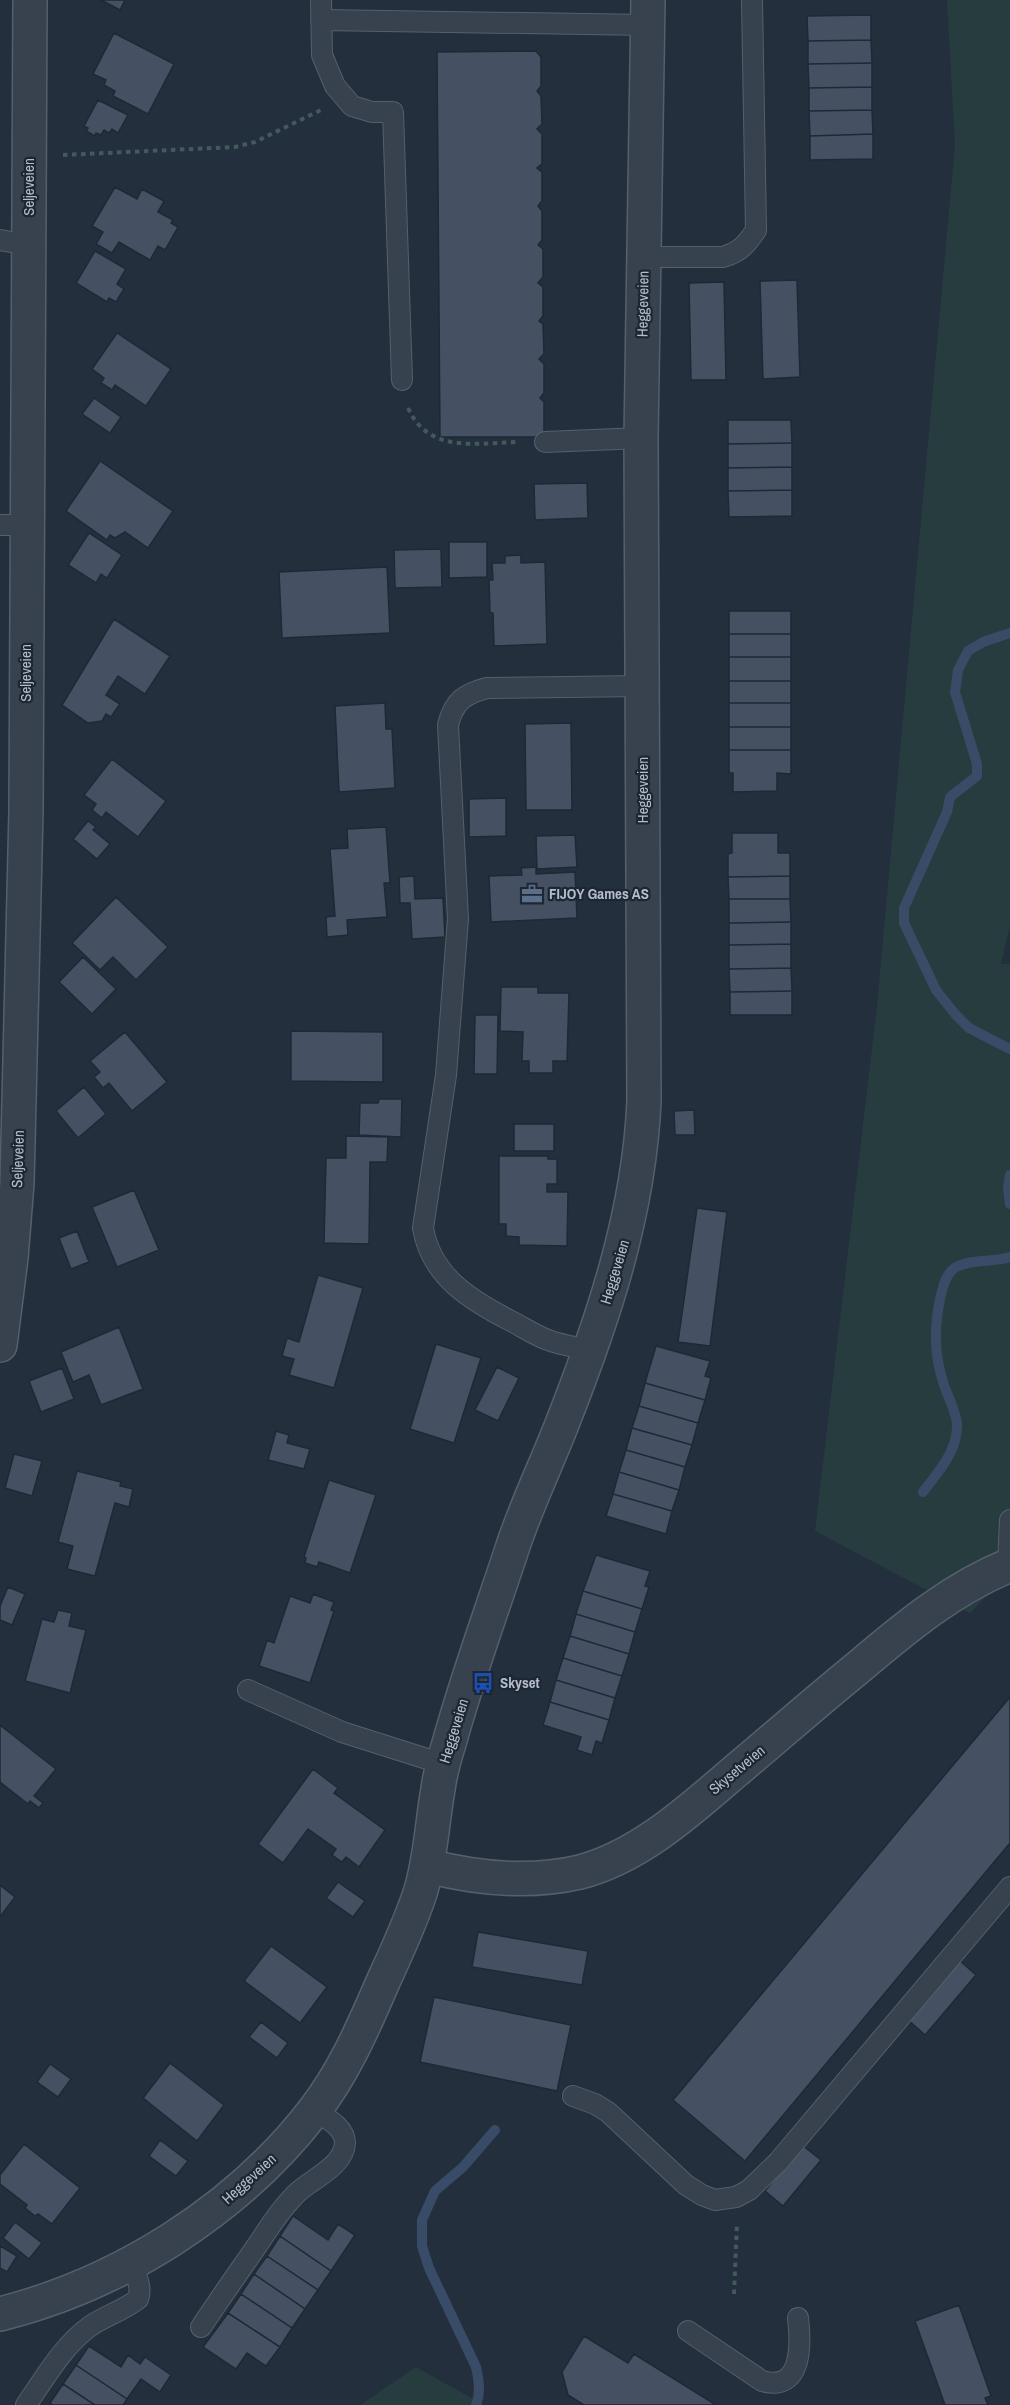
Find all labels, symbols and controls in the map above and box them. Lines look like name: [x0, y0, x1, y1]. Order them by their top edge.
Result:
street label: Seljeveien: [18, 158, 39, 216]
street label: Heggeveien: [631, 271, 654, 337]
street label: Seljeveien: [15, 644, 36, 702]
street label: Heggeveien: [632, 757, 653, 823]
office icon: FIJOY Games AS: [520, 882, 544, 906]
place label: FIJOY Games AS: [549, 883, 649, 904]
street label: Seljeveien: [6, 1130, 29, 1188]
street label: Heggeveien: [595, 1237, 634, 1307]
bus stop icon: Skyset: [471, 1671, 495, 1695]
place label: Skyset: [500, 1672, 540, 1693]
street label: Heggeveien: [434, 1696, 473, 1766]
street label: Skysetveien: [704, 1740, 769, 1799]
street label: Heggeveien: [217, 2149, 280, 2209]

